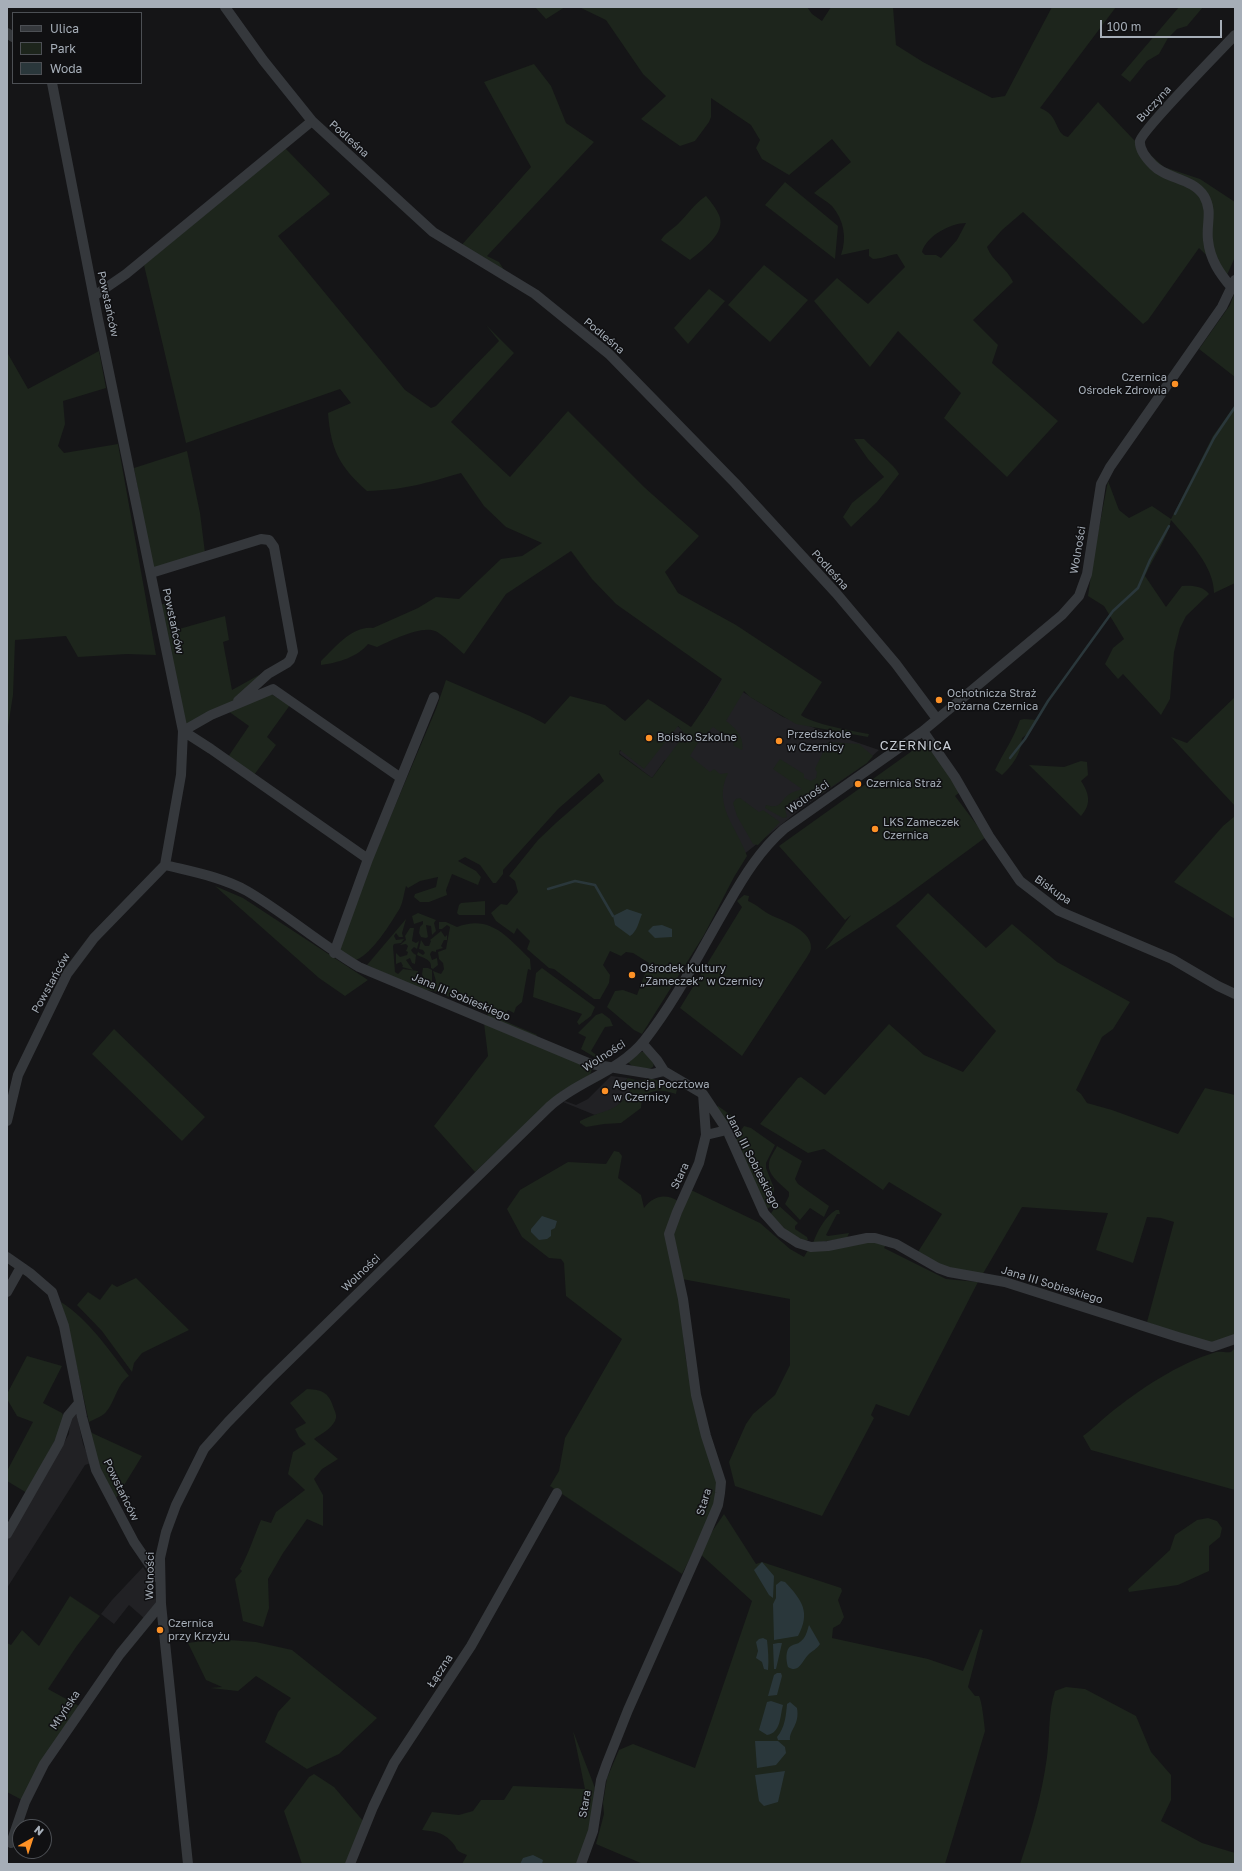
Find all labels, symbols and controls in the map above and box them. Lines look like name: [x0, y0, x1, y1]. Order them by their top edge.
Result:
legend: [12, 12, 142, 84]
scale bar: [1102, 12, 1224, 38]
text: 100 m: [1107, 19, 1141, 34]
text: Ulica: [50, 21, 79, 36]
text: Park: [50, 41, 76, 56]
text: Woda: [50, 61, 82, 76]
street label: Buczyna: [1134, 83, 1174, 125]
street label: Podleśna: [326, 118, 372, 160]
street label: Powstańców: [95, 270, 121, 338]
street label: Podleśna: [581, 315, 627, 357]
place label: Czernica Ośrodek Zdrowia: [1078, 371, 1167, 397]
marker: Czernica Ośrodek Zdrowia: [1170, 379, 1180, 389]
street label: Wolności: [1067, 525, 1089, 575]
street label: Podleśna: [809, 547, 851, 593]
street label: Powstańców: [160, 587, 186, 655]
place label: Ochotnicza Straż Pożarna Czernica: [947, 687, 1038, 713]
marker: Ochotnicza Straż Pożarna Czernica: [934, 695, 944, 705]
place label: Przedszkole w Czernicy: [787, 728, 851, 754]
place label: Boisko Szkolne: [657, 731, 737, 745]
marker: Boisko Szkolne: [644, 733, 654, 743]
marker: Przedszkole w Czernicy: [774, 736, 784, 746]
district label: CZERNICA: [880, 738, 952, 754]
place label: Czernica Straż: [866, 777, 942, 791]
street label: Wolności: [784, 778, 832, 816]
marker: Czernica Straż: [853, 779, 863, 789]
place label: LKS Zameczek Czernica: [883, 816, 960, 842]
marker: LKS Zameczek Czernica: [870, 824, 880, 834]
street label: Biskupa: [1032, 873, 1074, 907]
street label: Powstańców: [29, 950, 73, 1016]
place label: Ośrodek Kultury „Zameczek” w Czernicy: [640, 962, 764, 988]
street label: Jana III Sobieskiego: [410, 970, 512, 1024]
marker: Ośrodek Kultury „Zameczek” w Czernicy: [627, 970, 637, 980]
street label: Wolności: [580, 1037, 628, 1075]
place label: Agencja Pocztowa w Czernicy: [613, 1078, 709, 1104]
marker: Agencja Pocztowa w Czernicy: [600, 1086, 610, 1096]
street label: Jana III Sobieskiego: [723, 1111, 783, 1211]
street label: Stara: [668, 1161, 692, 1191]
street label: Wolności: [339, 1251, 383, 1295]
street label: Jana III Sobieskiego: [1000, 1263, 1104, 1307]
street label: Powstańców: [100, 1457, 142, 1523]
street label: Stara: [694, 1487, 714, 1517]
street label: Wolności: [143, 1552, 157, 1600]
place label: Czernica przy Krzyżu: [168, 1617, 230, 1643]
marker: Czernica przy Krzyżu: [155, 1625, 165, 1635]
street label: Łączna: [424, 1652, 456, 1690]
street label: Młyńska: [47, 1688, 83, 1732]
street label: Stara: [576, 1789, 594, 1819]
north arrow: [12, 1819, 52, 1859]
text: N: [32, 1822, 47, 1838]

